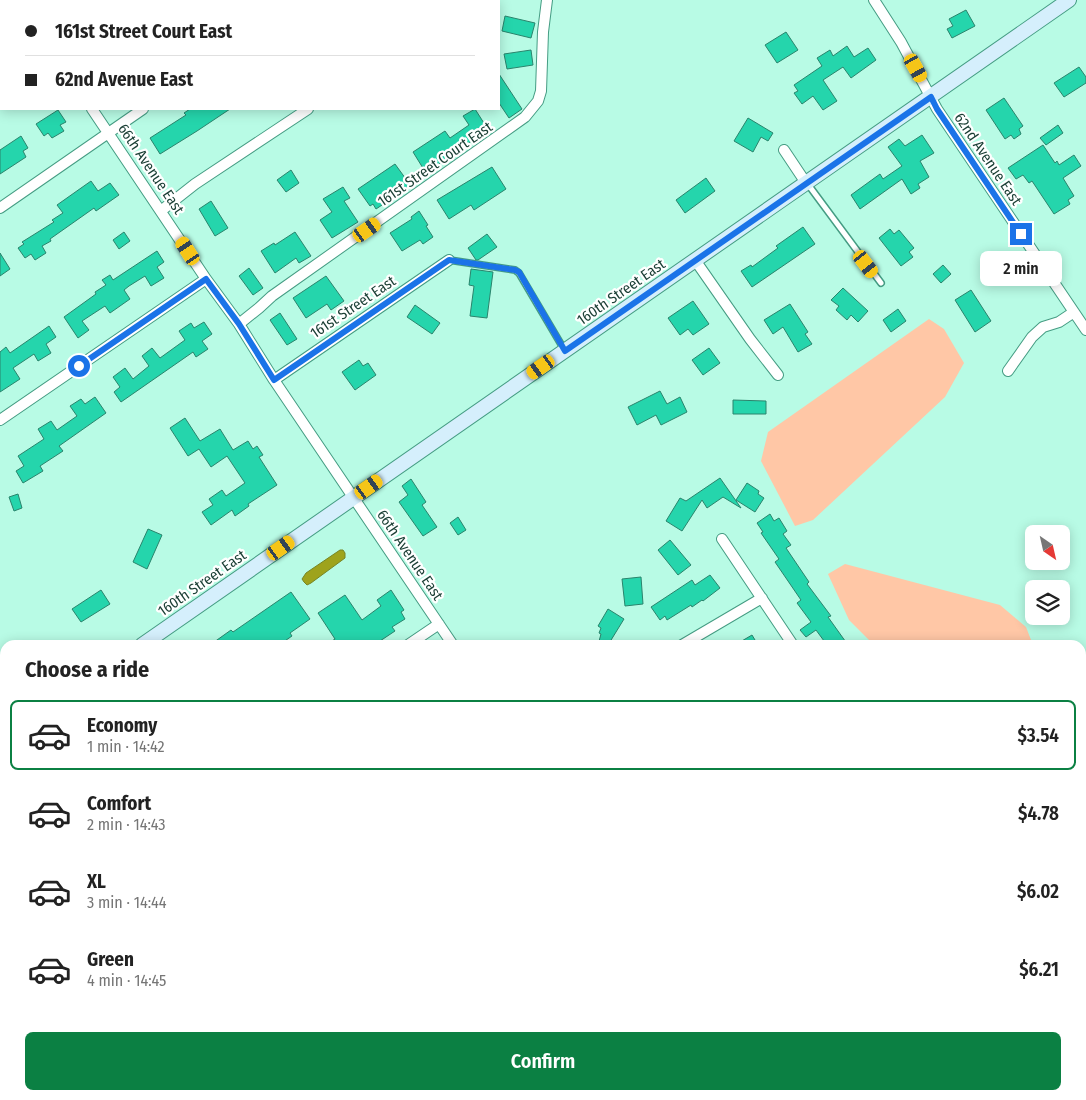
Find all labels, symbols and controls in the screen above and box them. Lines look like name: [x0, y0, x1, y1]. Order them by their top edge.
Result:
text: 161st Street Court East: [55, 20, 232, 43]
car: [902, 51, 929, 85]
text: 62nd Avenue East: [55, 68, 193, 91]
street label: 62nd Avenue East: [951, 109, 1026, 209]
street label: 161st Street Court East: [374, 118, 496, 210]
street label: 66th Avenue East: [114, 120, 188, 218]
car: [350, 215, 383, 245]
route end: [1010, 223, 1032, 245]
car: [173, 234, 202, 268]
car: [850, 248, 881, 280]
callout: 2 min: [980, 252, 1062, 286]
street label: 160th Street East: [574, 255, 669, 329]
text: 2 min: [1003, 259, 1039, 278]
street label: 161st Street East: [307, 272, 399, 342]
car: [524, 352, 557, 382]
route start: [68, 355, 90, 377]
car: [352, 472, 385, 502]
street label: 66th Avenue East: [373, 506, 447, 604]
north arrow: [1025, 525, 1070, 570]
map controls: [1025, 525, 1070, 625]
car: [264, 533, 297, 563]
street label: 160th Street East: [155, 546, 250, 620]
button: layers: [1025, 580, 1070, 625]
text: Choose a ride: [25, 656, 149, 683]
icon: car: [27, 713, 72, 758]
text: Economy: [87, 714, 157, 737]
text: $3.54: [1017, 724, 1059, 747]
text: 1 min · 14:42: [87, 737, 165, 756]
icon: car: [27, 791, 72, 836]
text: Comfort: [87, 792, 151, 815]
text: $4.78: [1018, 802, 1059, 825]
text: 2 min · 14:43: [87, 815, 166, 834]
icon: car: [27, 869, 72, 914]
text: XL: [87, 870, 106, 893]
text: $6.02: [1017, 880, 1059, 903]
text: 3 min · 14:44: [87, 893, 166, 912]
icon: car: [27, 947, 72, 992]
text: Green: [87, 948, 134, 971]
text: $6.21: [1019, 958, 1059, 981]
text: 4 min · 14:45: [87, 971, 166, 990]
button: Confirm: [25, 1032, 1061, 1090]

